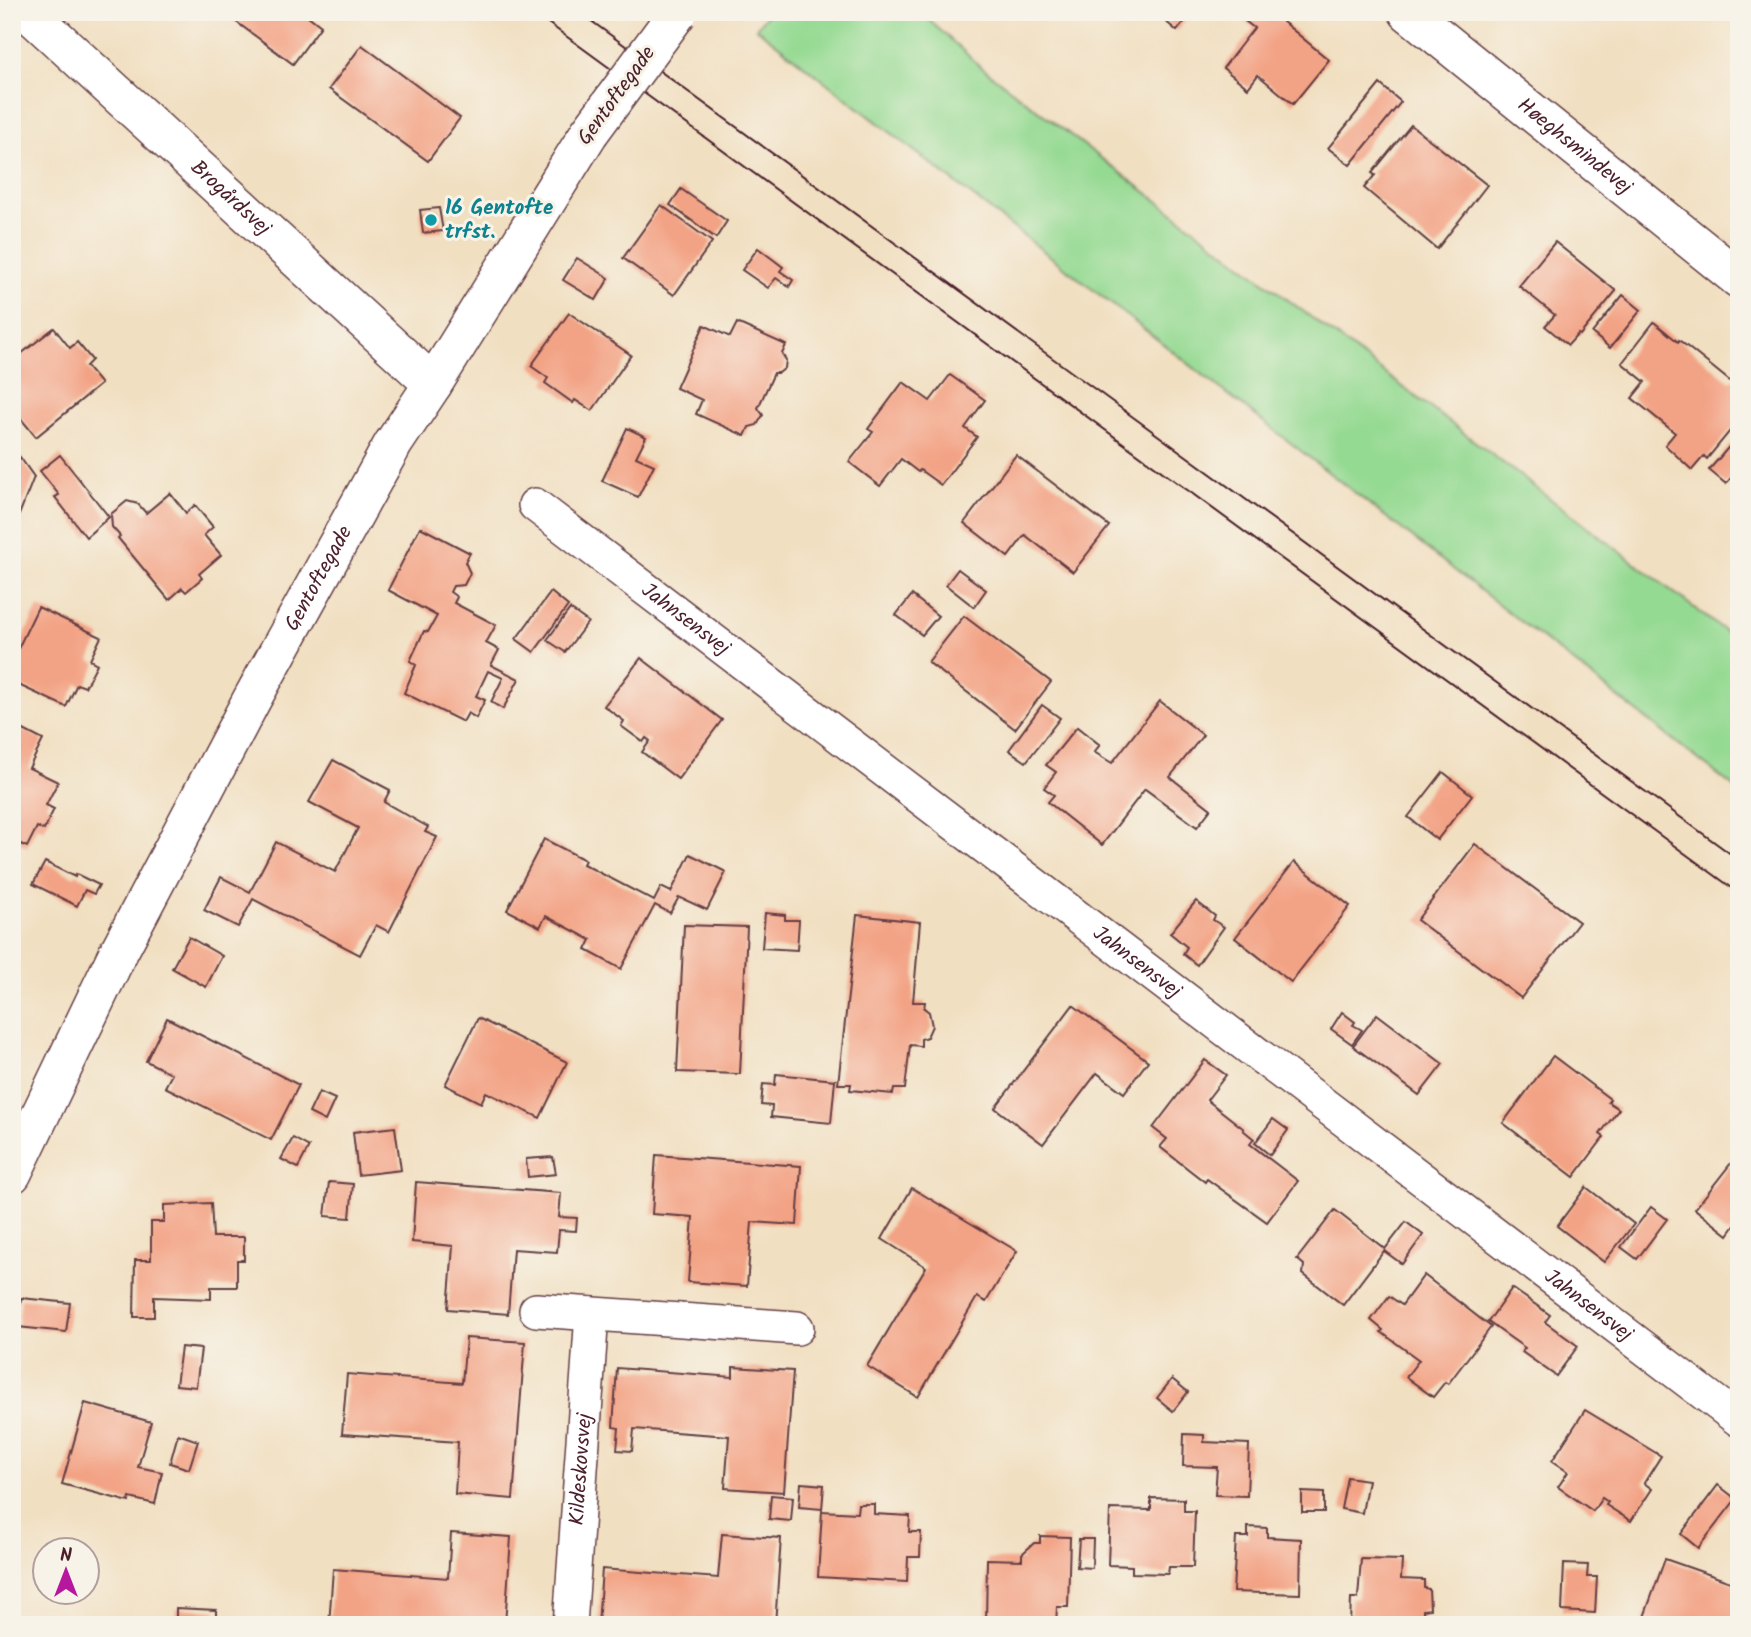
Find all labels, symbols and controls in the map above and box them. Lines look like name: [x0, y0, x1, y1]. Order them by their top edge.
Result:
street label: Gentoftegade: [569, 39, 665, 153]
street label: Høeghsmindevej: [1510, 90, 1640, 204]
street label: Brogårdsvej: [183, 152, 279, 244]
place label: 16 Gentofte trfst.: [445, 192, 553, 249]
marker: 16 Gentofte trfst.: [423, 212, 439, 228]
street label: Gentoftegade: [276, 519, 362, 637]
street label: Jahnsensvej: [634, 575, 738, 664]
street label: Jahnsensvej: [1085, 918, 1189, 1008]
street label: Jahnsensvej: [1537, 1261, 1640, 1351]
street label: Kildeskovsvej: [561, 1412, 601, 1527]
north arrow: [32, 1536, 102, 1606]
text: N: [60, 1541, 72, 1571]

